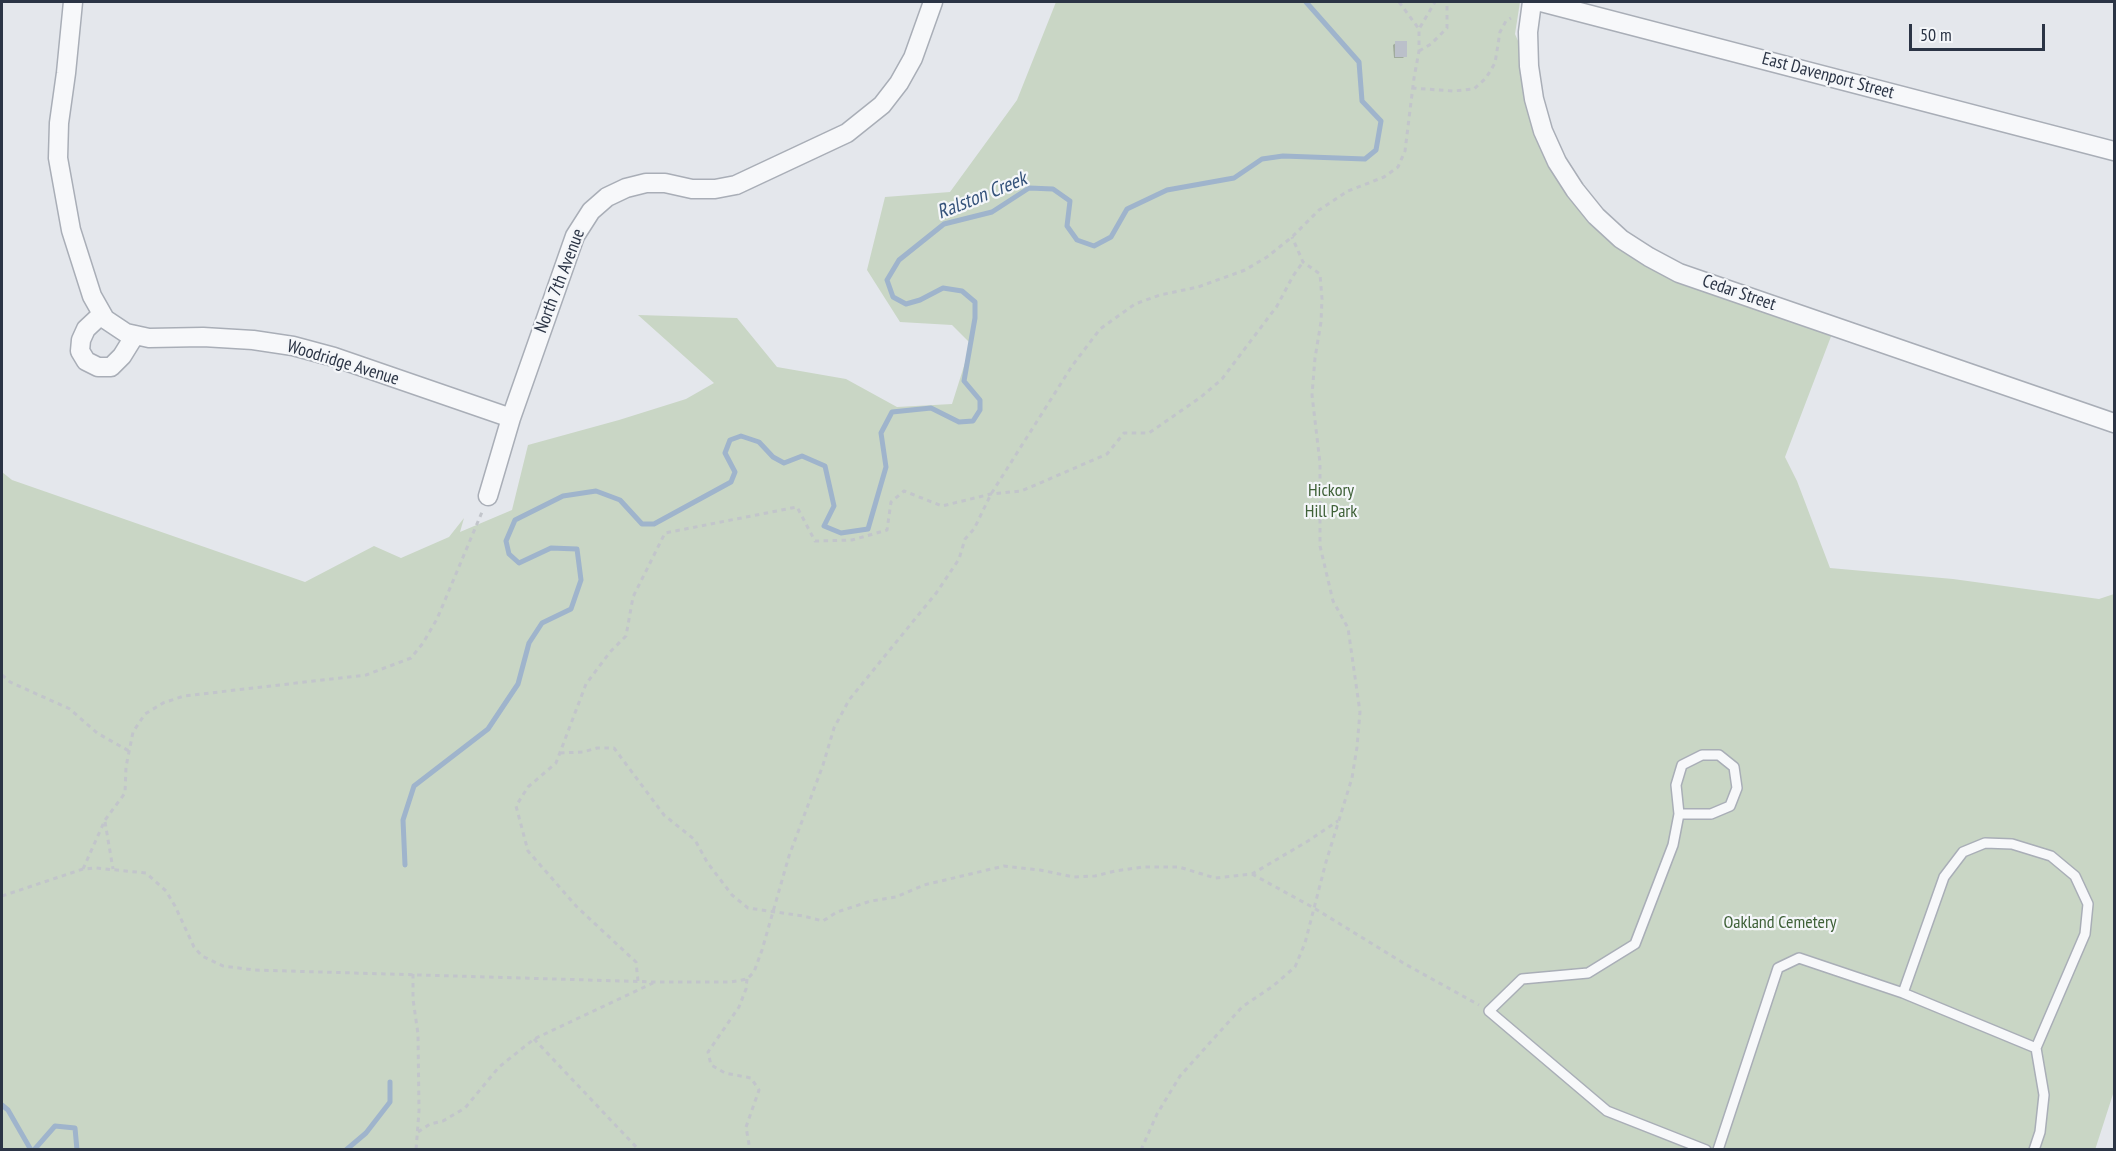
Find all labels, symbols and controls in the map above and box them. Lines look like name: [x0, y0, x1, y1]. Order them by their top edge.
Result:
scale bar: [1912, 12, 2048, 50]
text: 50 m: [1920, 23, 1952, 46]
street label: East Davenport Street: [1760, 48, 1896, 104]
water label: Ralston Creek: [934, 167, 1030, 225]
street label: North 7th Avenue: [530, 226, 590, 336]
street label: Cedar Street: [1699, 270, 1779, 316]
street label: Woodridge Avenue: [284, 336, 402, 390]
park label: Hickory Hill Park: [1305, 480, 1357, 522]
park label: Oakland Cemetery: [1723, 912, 1837, 934]

